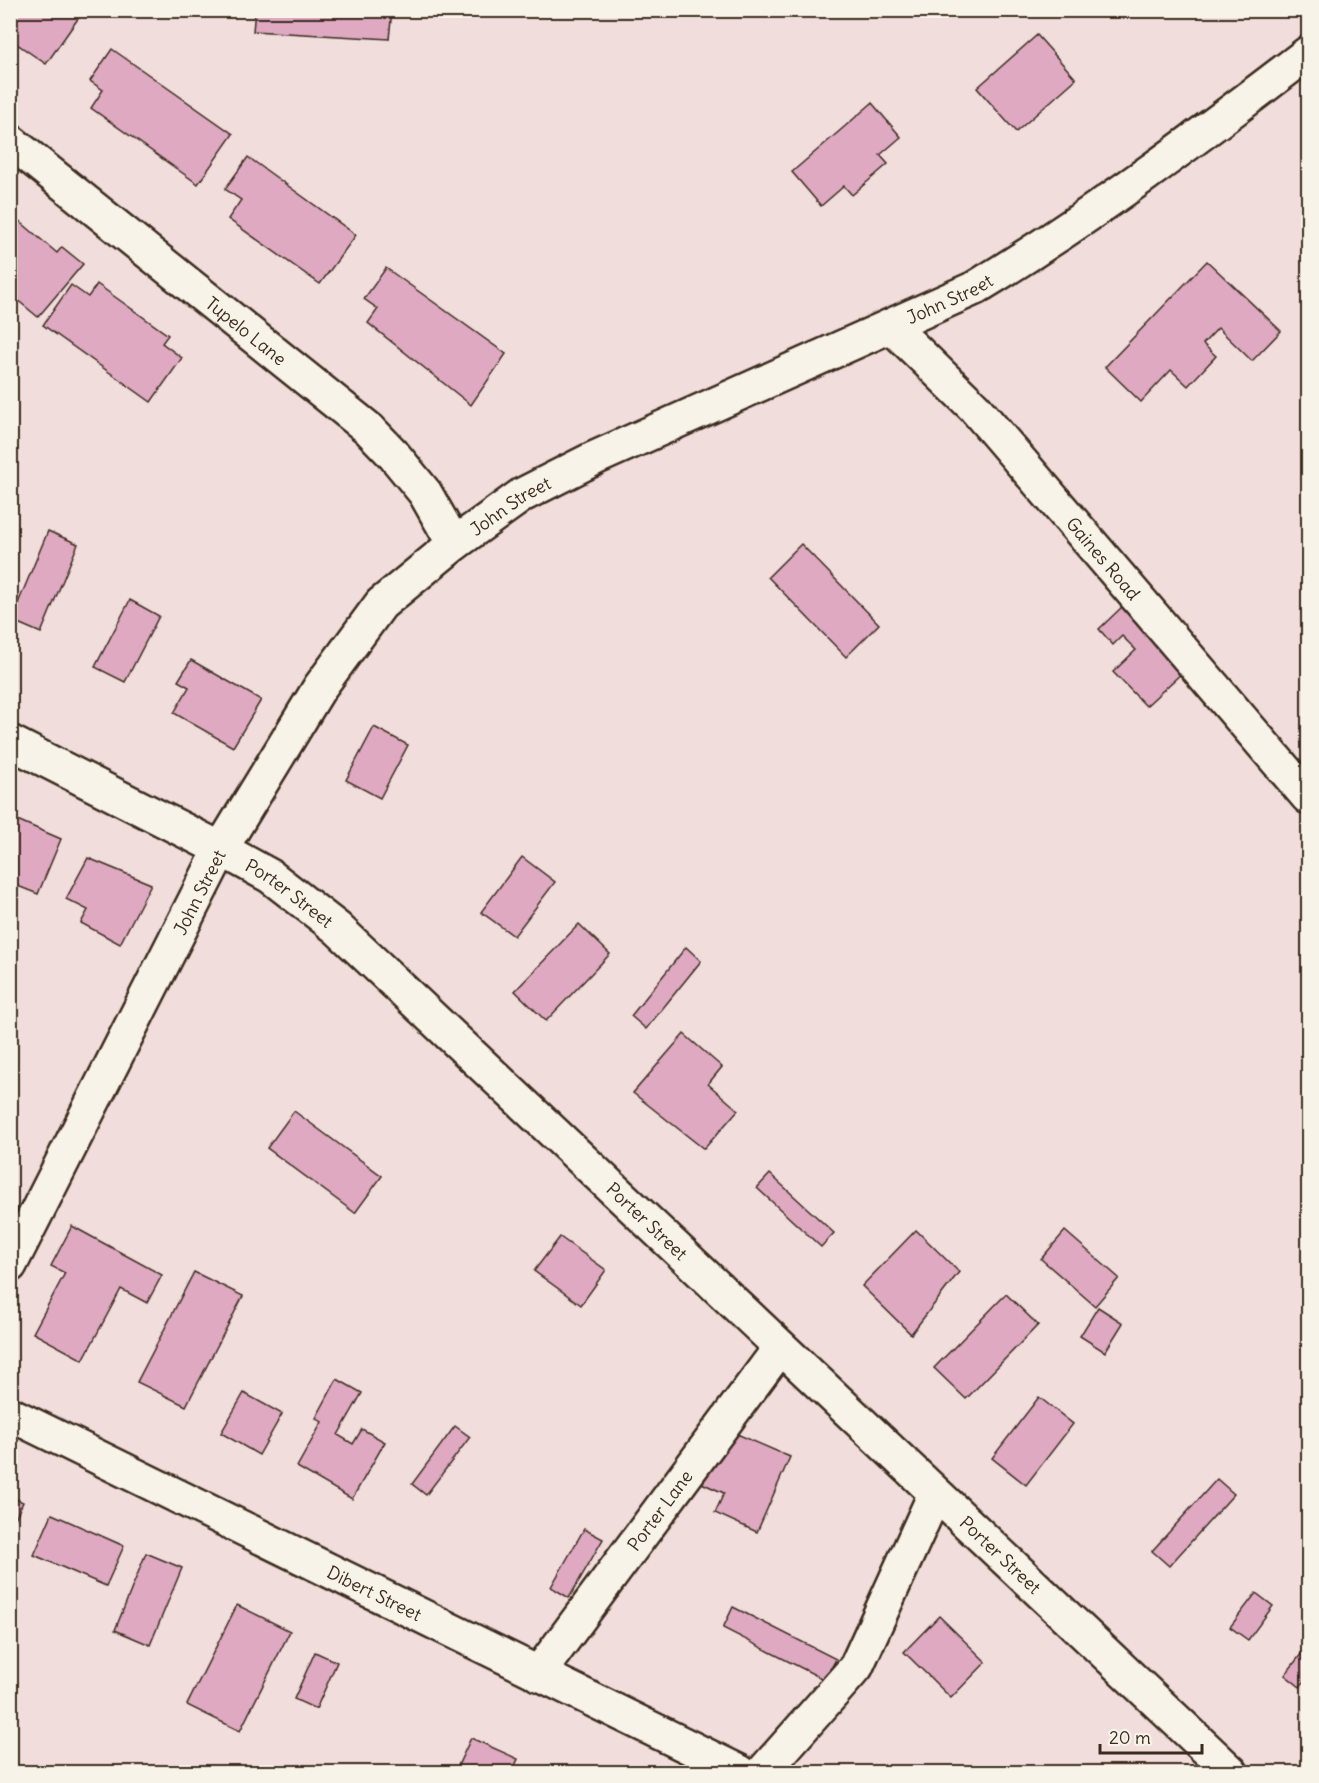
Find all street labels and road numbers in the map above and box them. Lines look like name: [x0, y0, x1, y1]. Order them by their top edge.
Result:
street label: John Street: [903, 269, 997, 329]
street label: Tupelo Lane: [201, 291, 291, 370]
street label: John Street: [465, 471, 554, 540]
street label: Gaines Road: [1061, 512, 1146, 605]
street label: John Street: [168, 846, 230, 939]
street label: Porter Street: [242, 853, 338, 932]
street label: Porter Street: [602, 1177, 693, 1265]
street label: Porter Lane: [622, 1465, 697, 1555]
street label: Porter Street: [955, 1511, 1046, 1598]
street label: Dibert Street: [324, 1560, 425, 1626]

